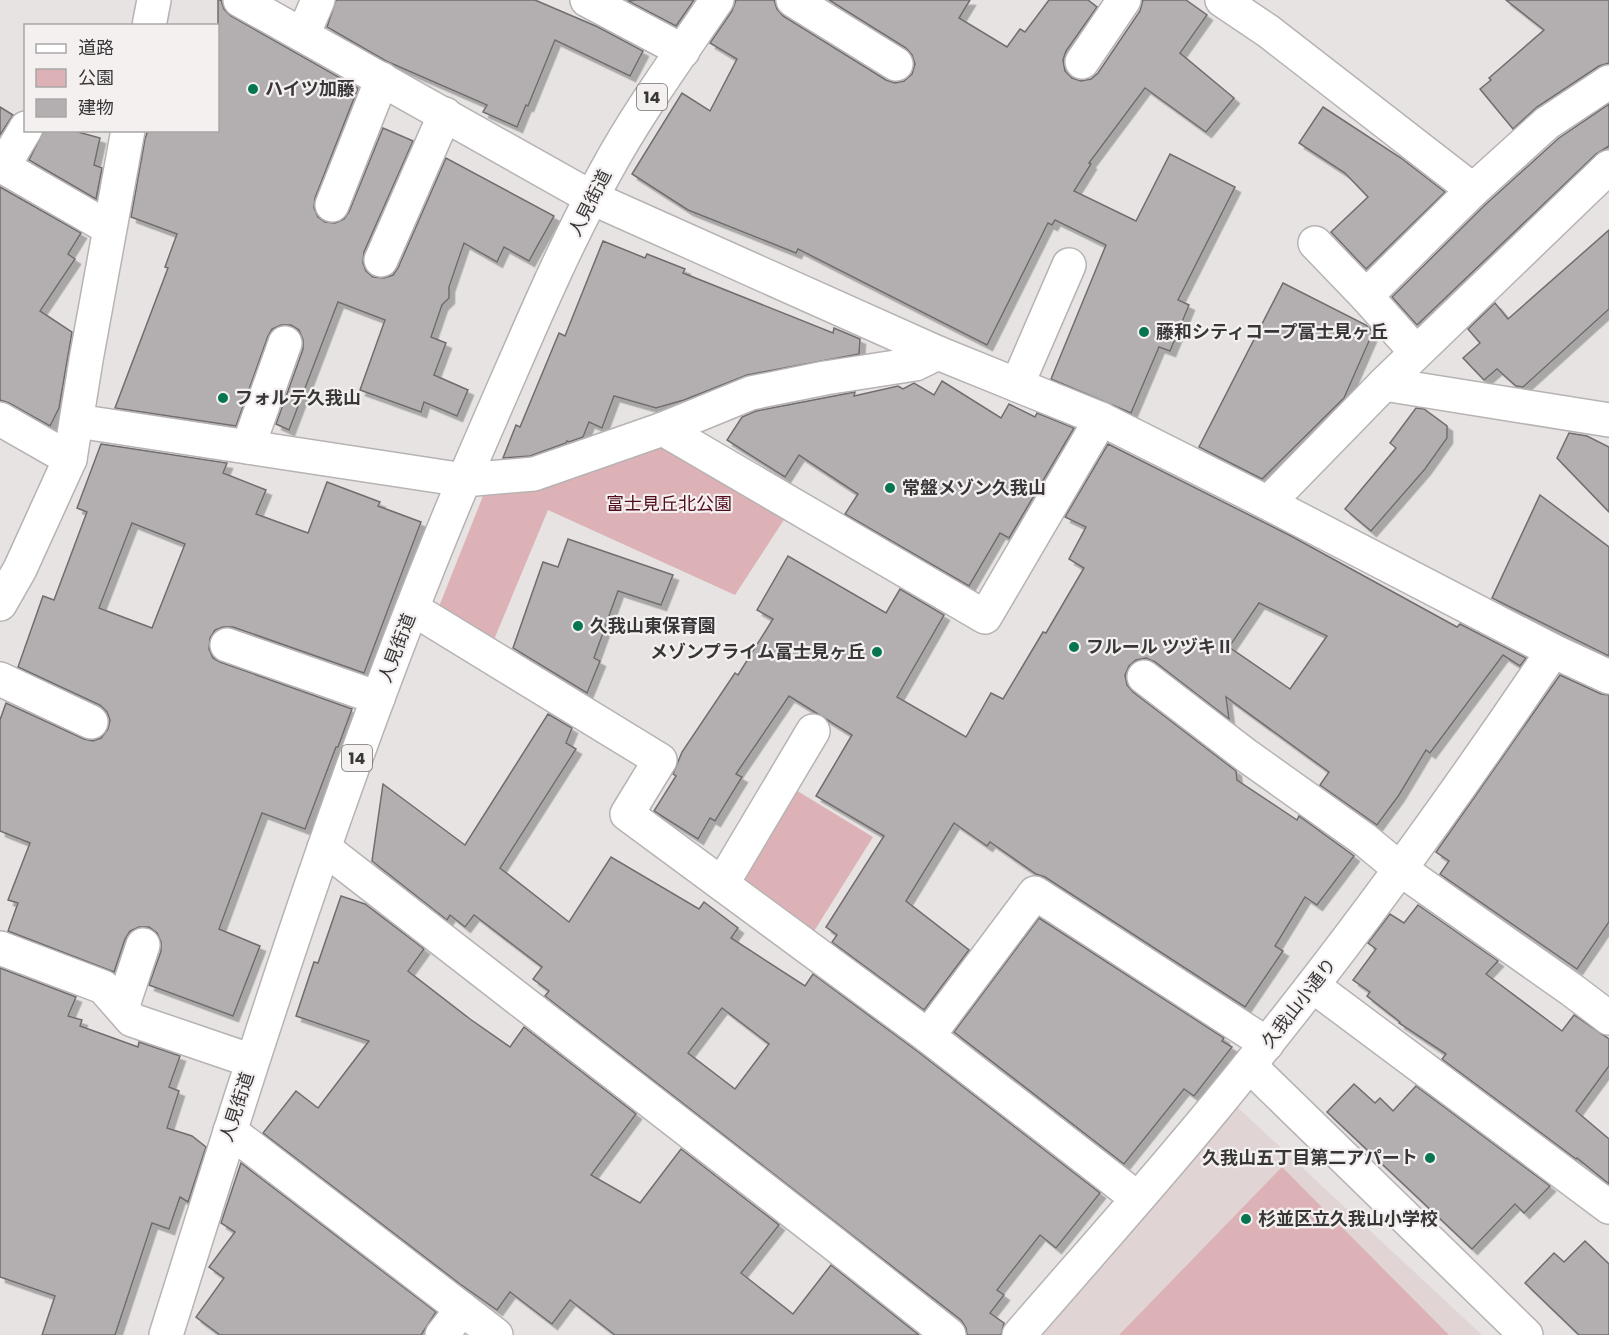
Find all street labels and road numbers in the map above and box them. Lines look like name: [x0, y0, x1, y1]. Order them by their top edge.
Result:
road number: 14: [637, 84, 667, 110]
street label: 人見街道: [562, 165, 617, 241]
street label: 人見街道: [372, 610, 421, 686]
road number: 14: [342, 745, 372, 771]
street label: 久我山小通り: [1256, 952, 1342, 1053]
street label: 人見街道: [214, 1069, 260, 1145]

